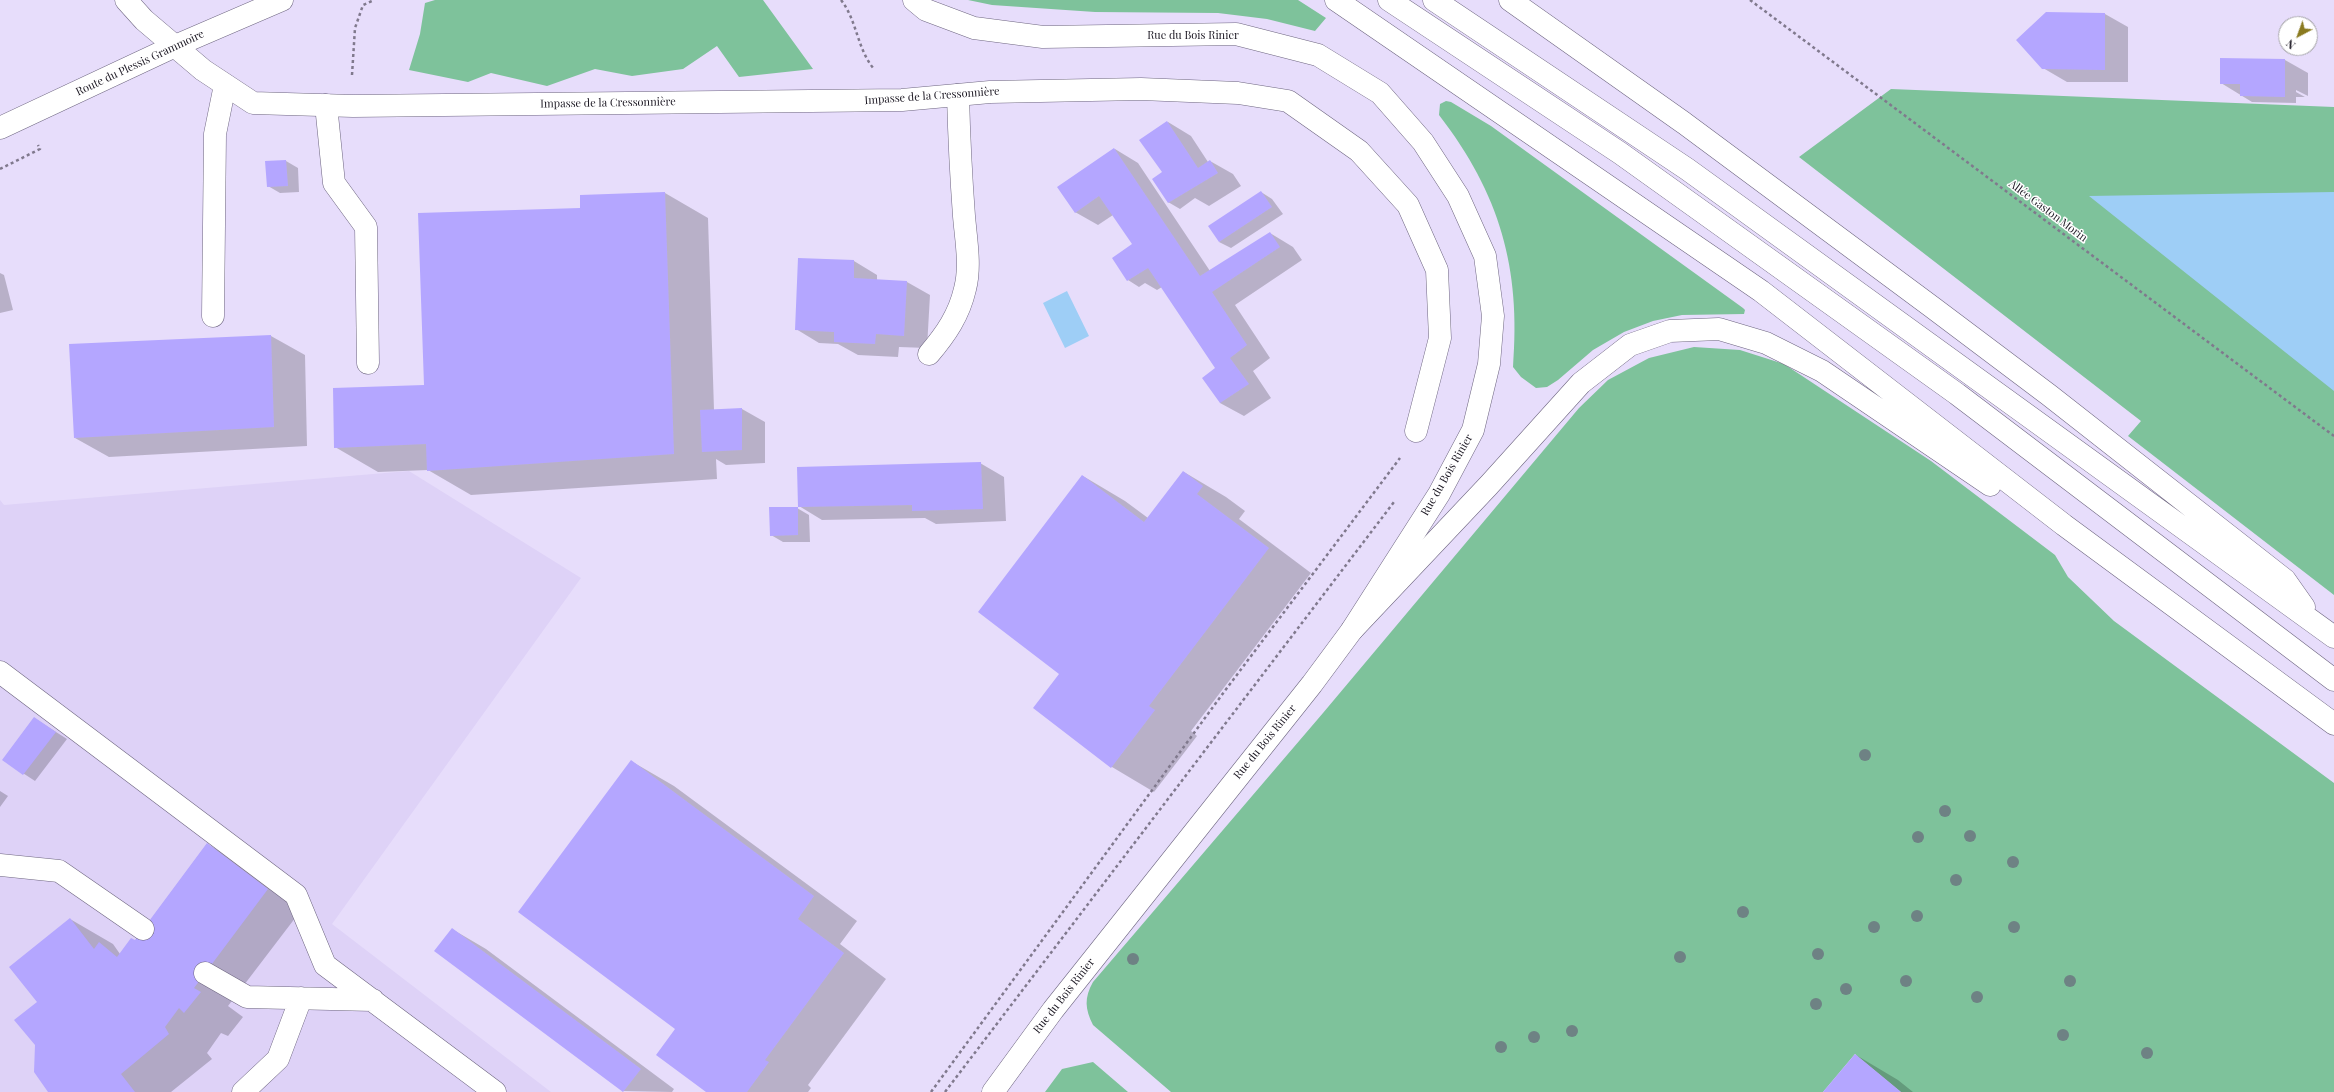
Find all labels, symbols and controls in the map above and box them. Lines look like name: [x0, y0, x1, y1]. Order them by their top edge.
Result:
north arrow: [2278, 16, 2318, 56]
street label: Route du Plessis Grammoire: [74, 27, 206, 99]
street label: Rue du Bois Rinier: [1147, 29, 1239, 43]
text: N: [2283, 36, 2298, 53]
street label: Impasse de la Cressonnière: [864, 85, 1000, 107]
street label: Impasse de la Cressonnière: [540, 95, 676, 111]
street label: Allée Gaston Morin: [2006, 177, 2090, 245]
street label: Rue du Bois Rinier: [1418, 432, 1476, 518]
street label: Rue du Bois Rinier: [1231, 702, 1299, 782]
street label: Rue du Bois Rinier: [1031, 956, 1097, 1036]

